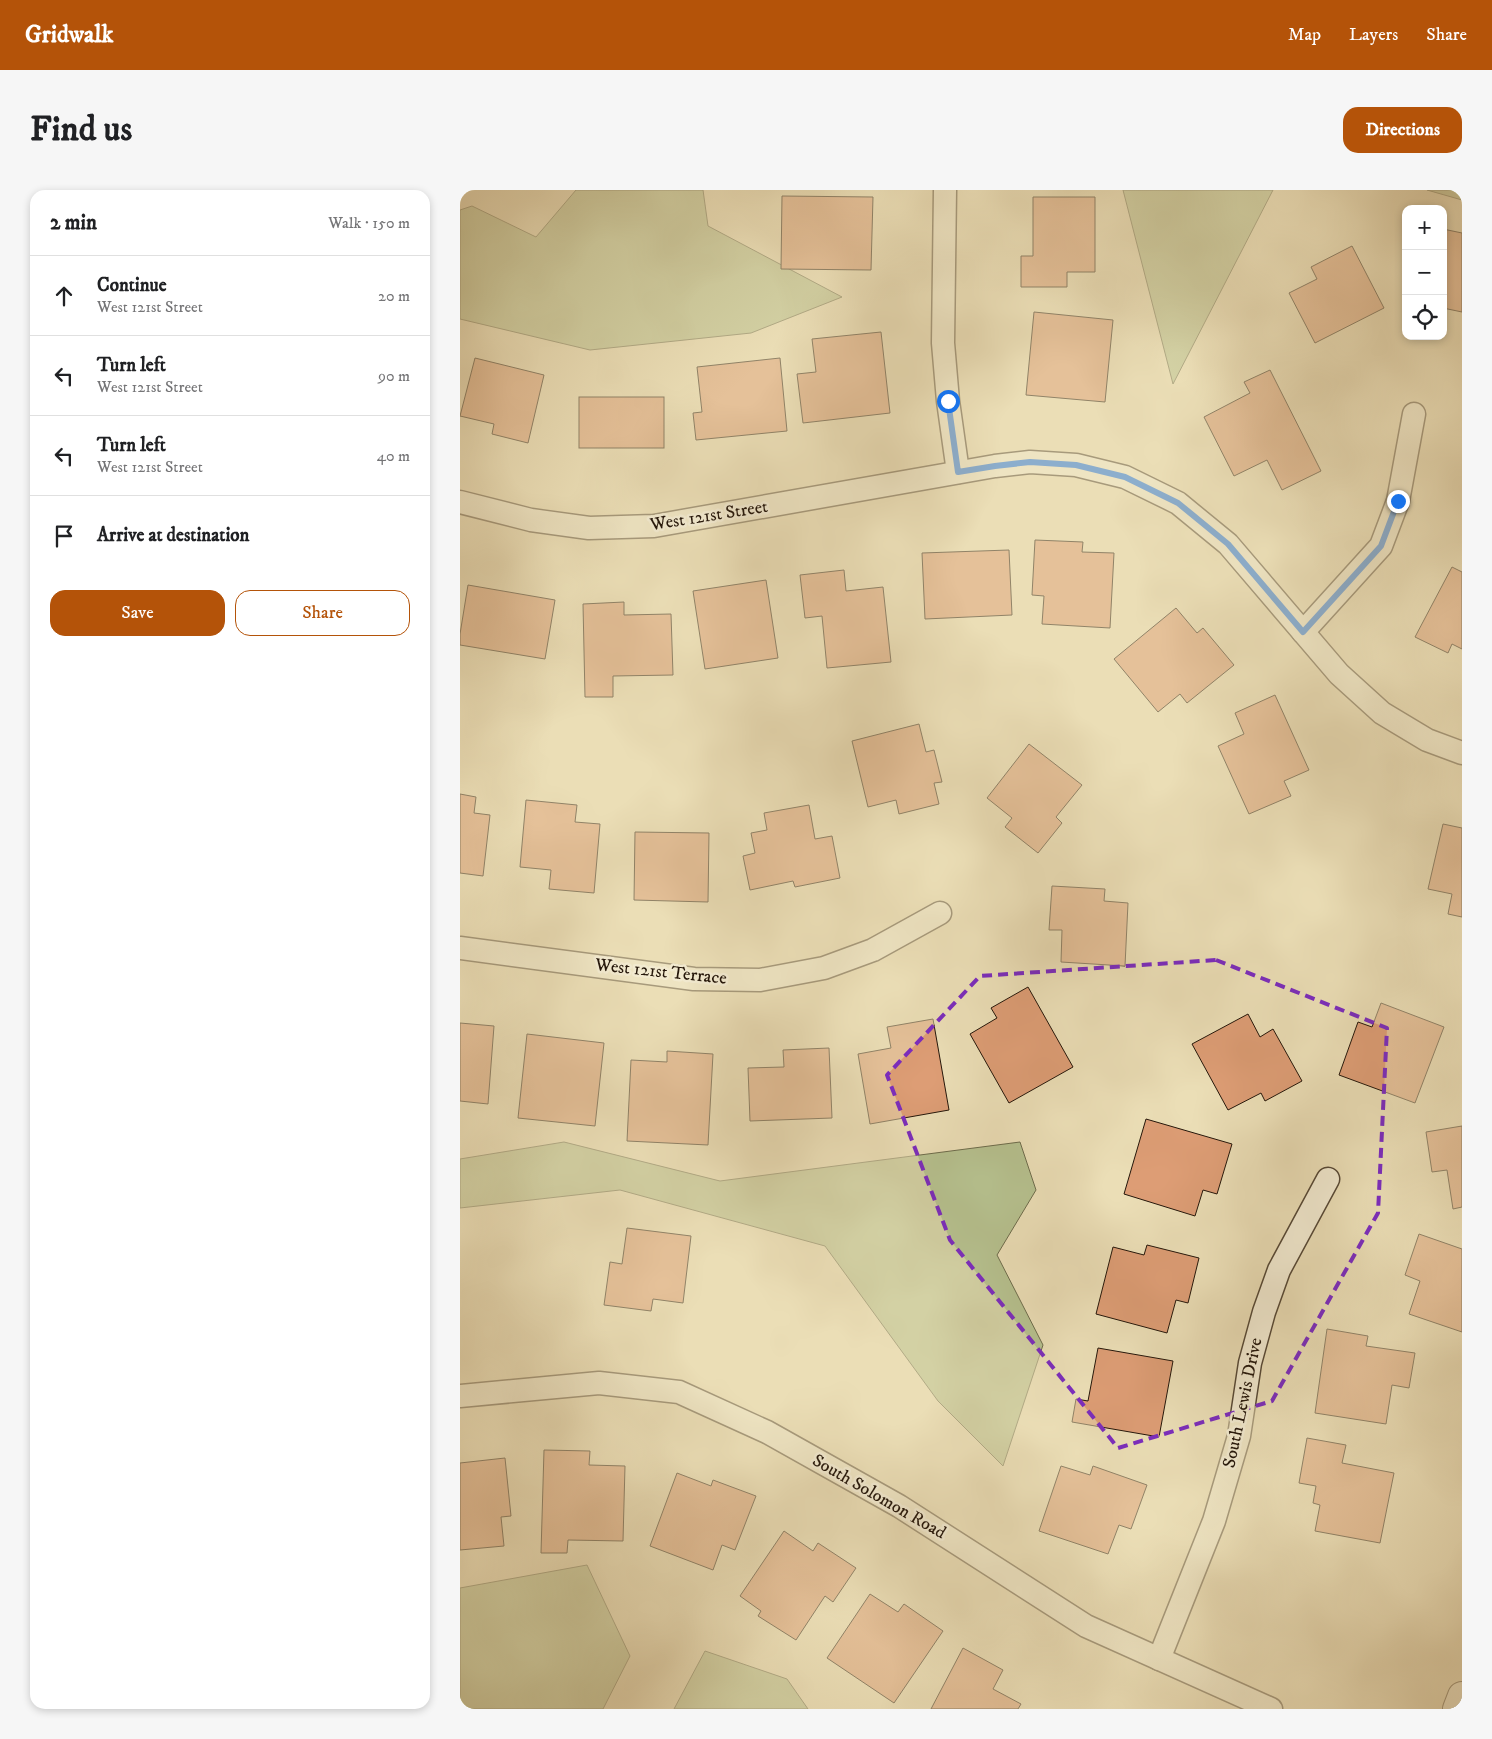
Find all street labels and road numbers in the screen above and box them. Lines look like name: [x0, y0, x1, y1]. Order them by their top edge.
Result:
street label: West 121st Street: [648, 496, 770, 536]
street label: West 121st Terrace: [593, 954, 728, 990]
street label: South Lewis Drive: [1218, 1336, 1268, 1470]
street label: South Solomon Road: [808, 1450, 950, 1544]

